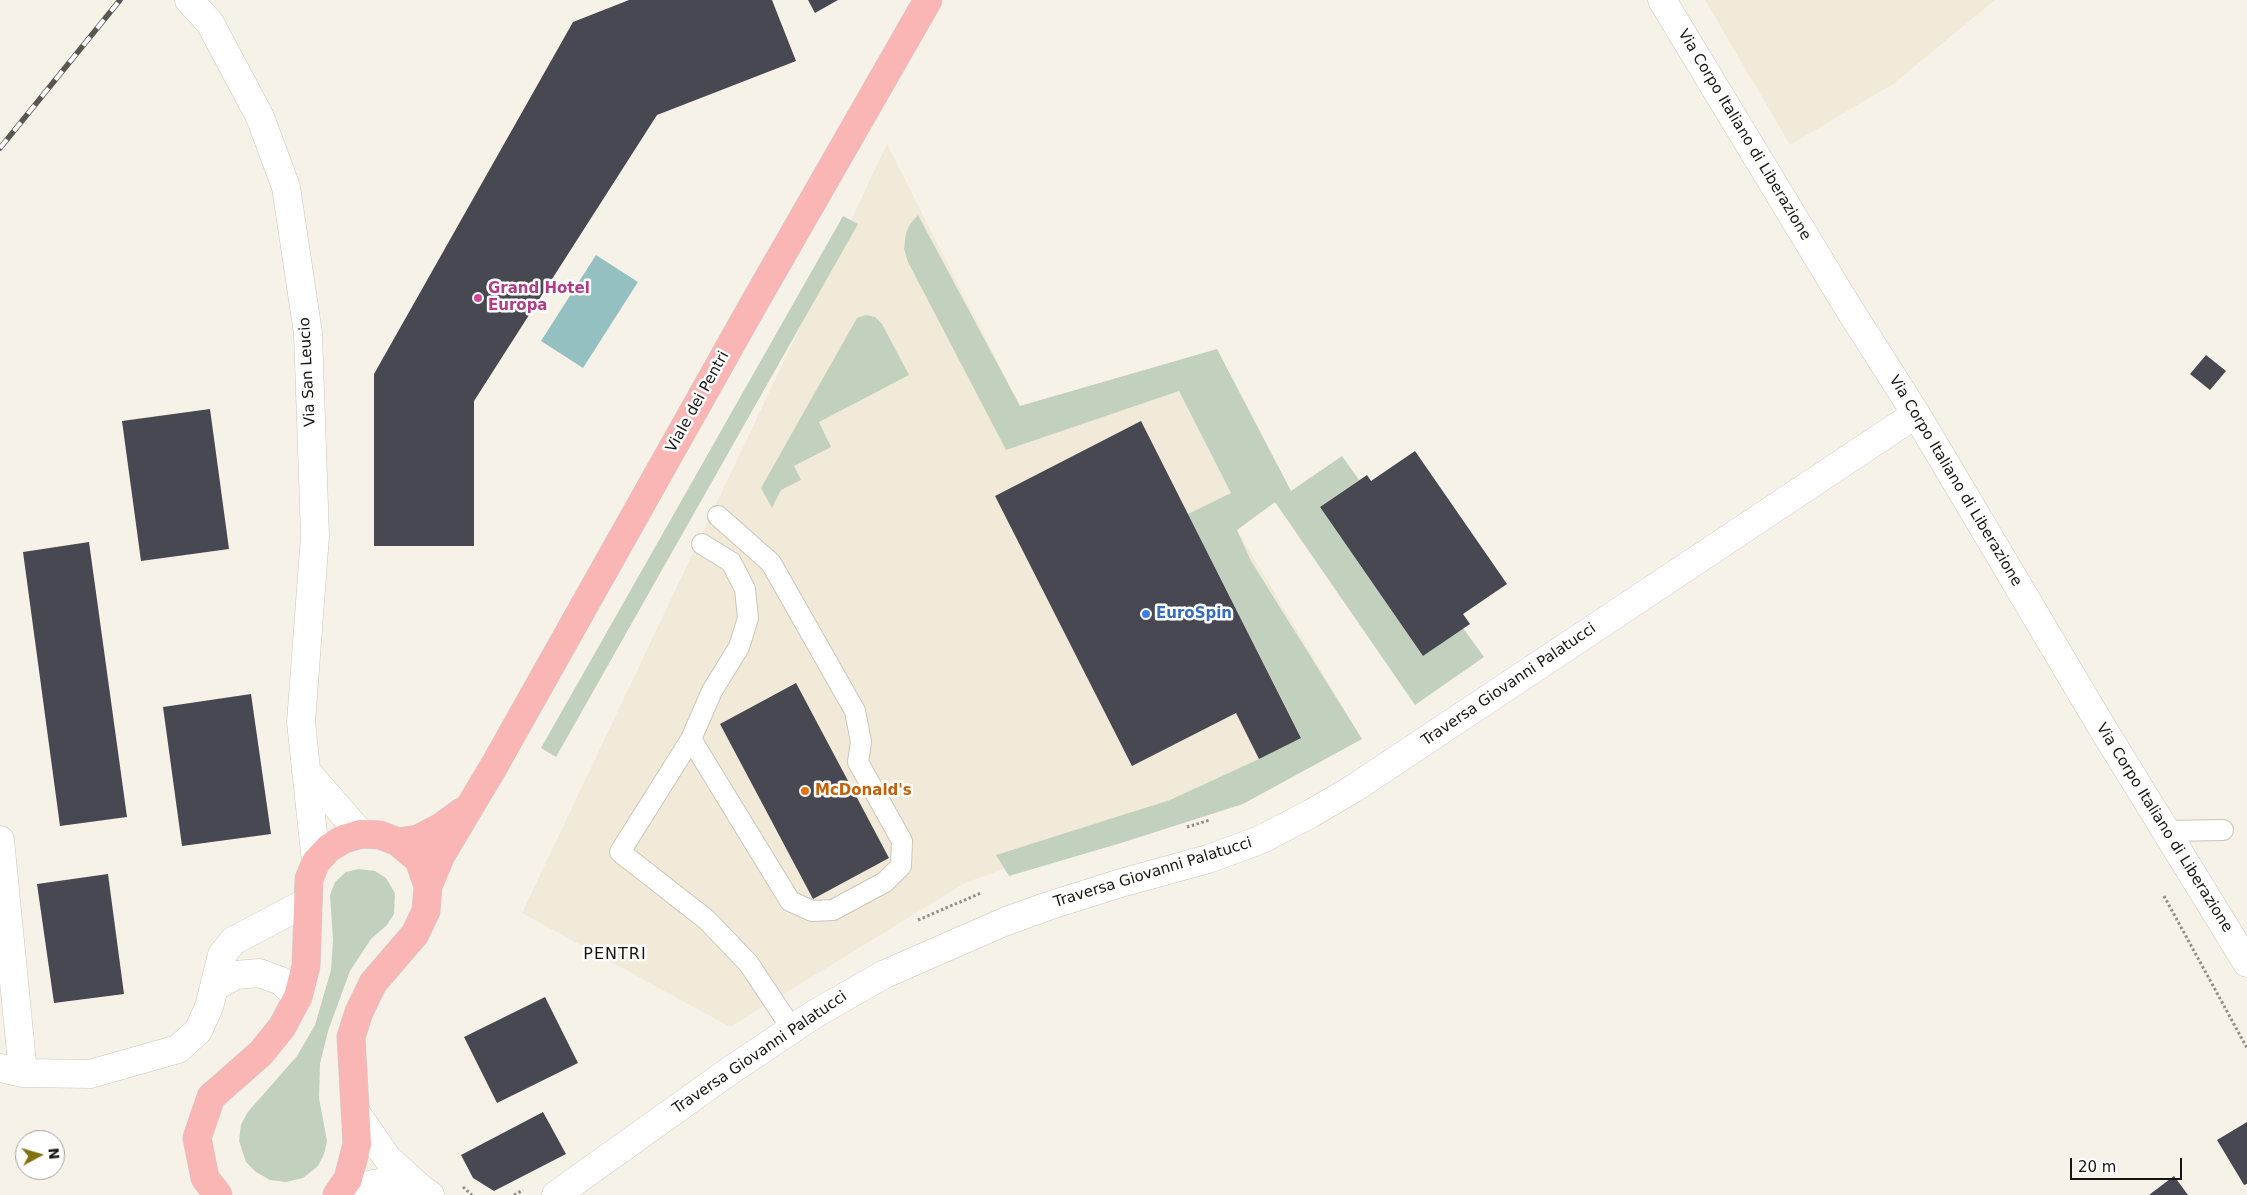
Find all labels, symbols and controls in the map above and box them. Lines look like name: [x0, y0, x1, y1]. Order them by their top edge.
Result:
street label: Via Corpo Italiano di Liberazione: [1674, 26, 1814, 244]
place label: Grand Hotel Europa: [488, 280, 590, 315]
marker: Grand Hotel Europa: [472, 292, 484, 304]
street label: Via San Leucio: [296, 317, 320, 427]
street label: Viale dei Pentri: [663, 348, 733, 456]
street label: Via Corpo Italiano di Liberazione: [1885, 372, 2025, 590]
place label: EuroSpin: [1156, 605, 1232, 623]
marker: EuroSpin: [1140, 608, 1152, 620]
street label: Traversa Giovanni Palatucci: [1418, 620, 1600, 750]
street label: Via Corpo Italiano di Liberazione: [2092, 720, 2236, 936]
place label: McDonald's: [815, 782, 912, 800]
marker: McDonald's: [799, 785, 811, 797]
street label: Traversa Giovanni Palatucci: [1052, 834, 1254, 912]
district label: PENTRI: [583, 945, 647, 965]
street label: Traversa Giovanni Palatucci: [669, 988, 851, 1118]
north arrow: [15, 1130, 65, 1180]
text: N: [45, 1147, 62, 1160]
scale bar: [2072, 1148, 2184, 1180]
text: 20 m: [2078, 1158, 2116, 1176]

